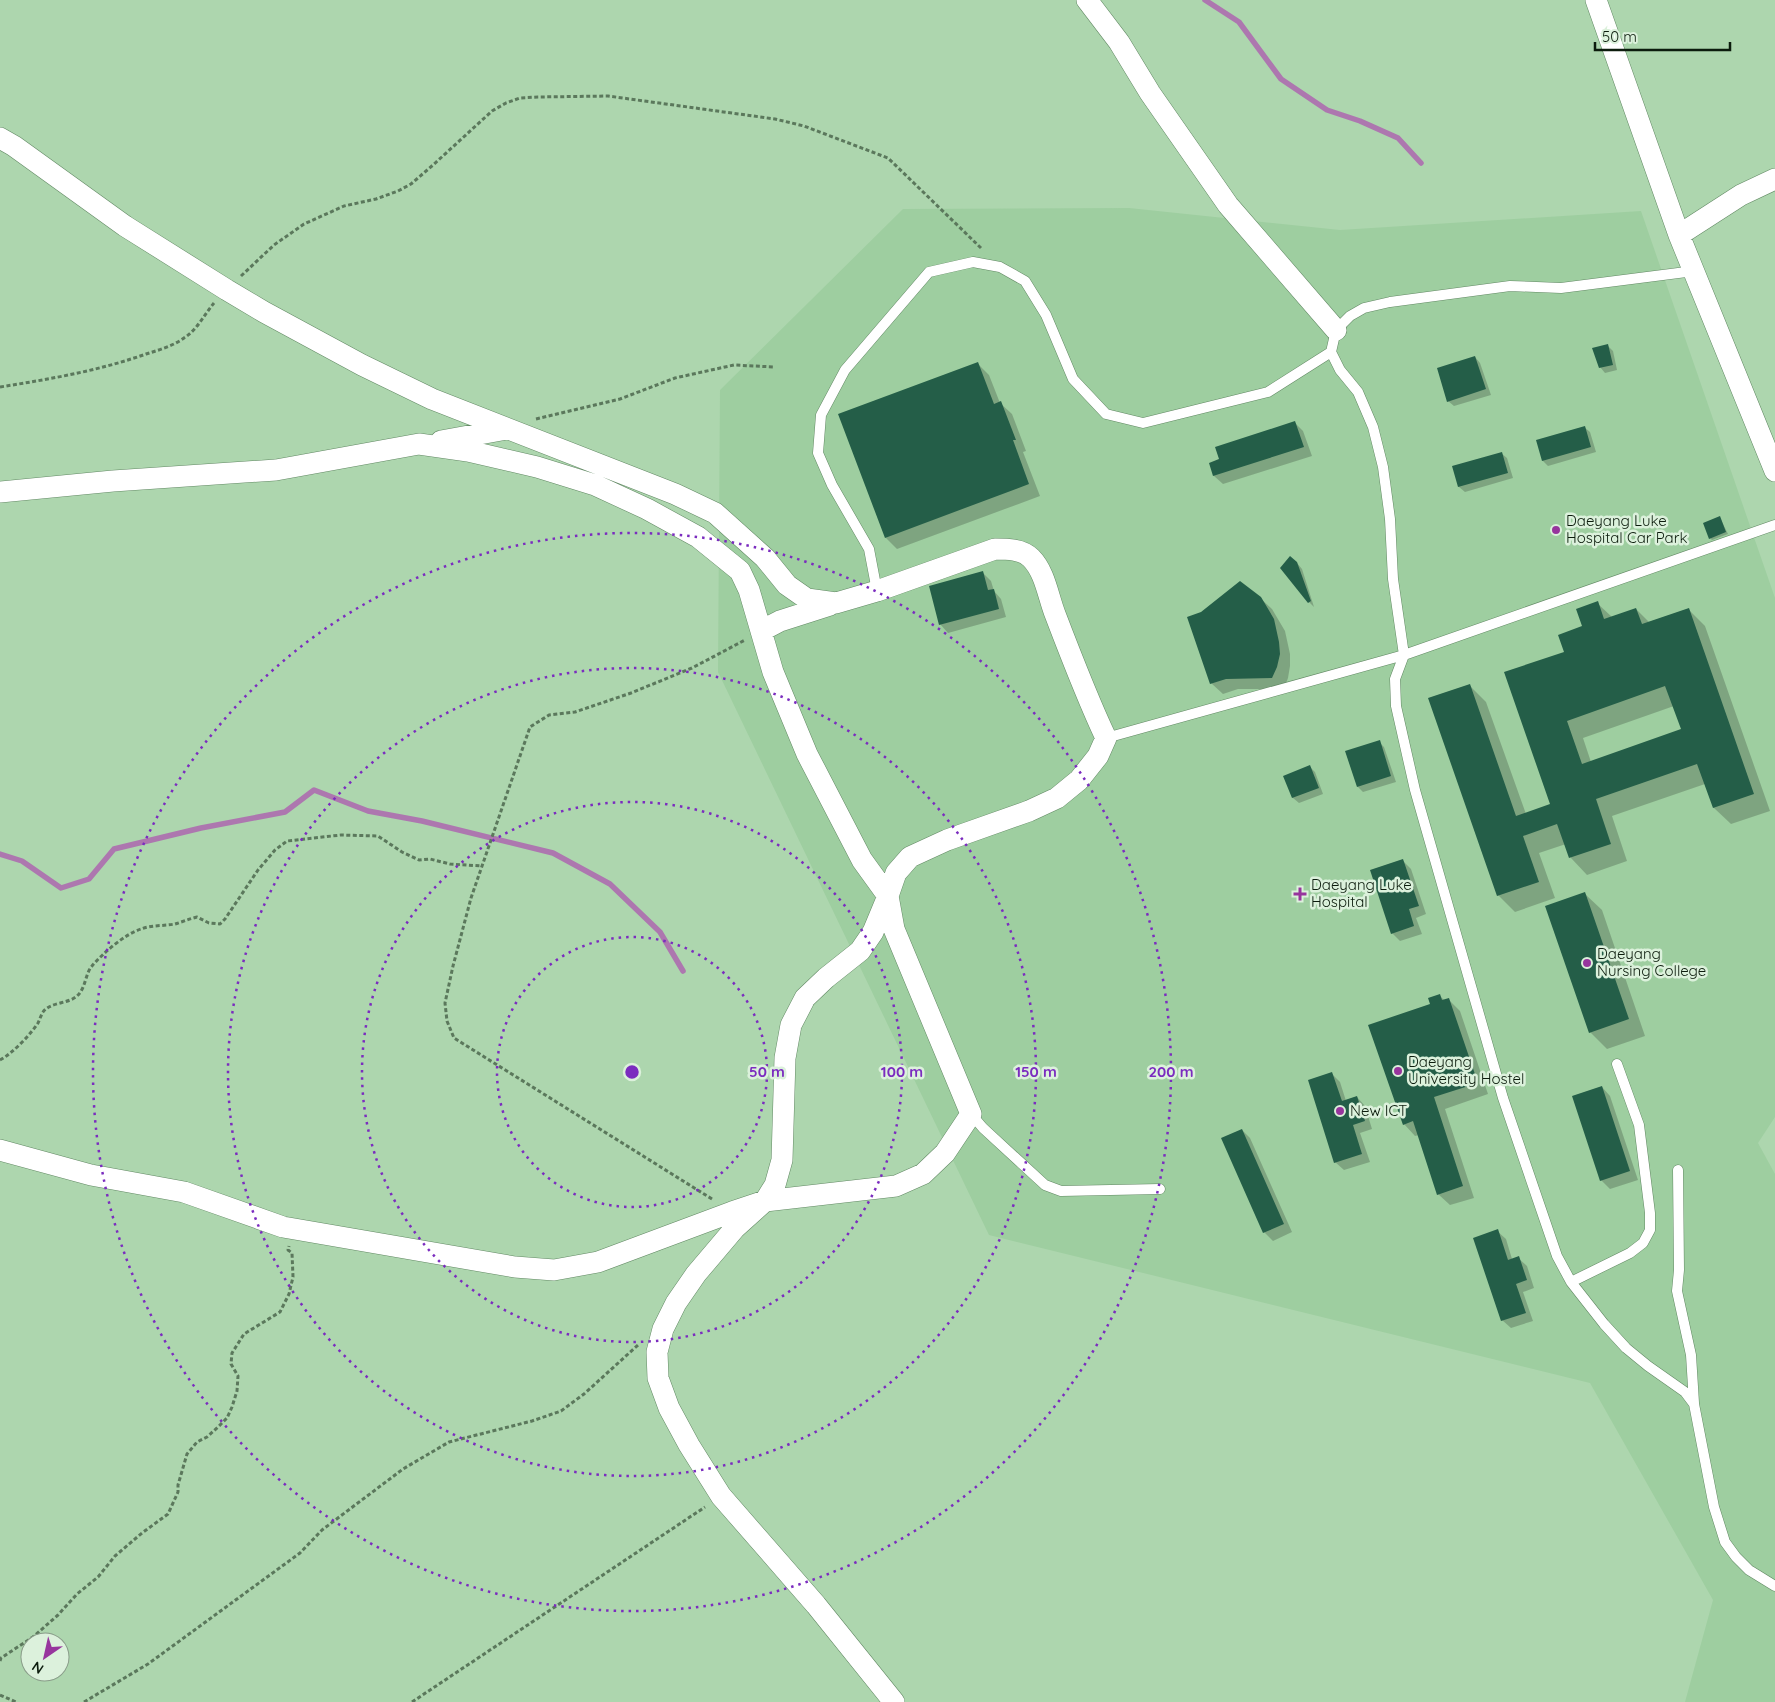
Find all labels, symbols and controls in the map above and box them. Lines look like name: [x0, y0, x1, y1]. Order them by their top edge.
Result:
scale bar: [1595, 20, 1730, 52]
text: 50 m: [1602, 27, 1637, 46]
place label: Daeyang Luke Hospital Car Park: [1566, 511, 1687, 547]
marker: Daeyang Luke Hospital Car Park: [1550, 524, 1562, 536]
place label: Daeyang Luke Hospital: [1311, 875, 1412, 911]
marker: Daeyang Luke Hospital: [1293, 887, 1307, 901]
place label: Daeyang Nursing College: [1597, 944, 1706, 980]
marker: Daeyang Nursing College: [1581, 957, 1593, 969]
place label: Daeyang University Hostel: [1408, 1052, 1524, 1088]
text: 50 m: [749, 1062, 785, 1081]
text: 100 m: [881, 1062, 923, 1081]
text: 150 m: [1015, 1062, 1057, 1081]
text: 200 m: [1149, 1062, 1194, 1081]
centre of rings: [623, 1063, 641, 1081]
marker: Daeyang University Hostel: [1392, 1065, 1404, 1077]
place label: New ICT: [1350, 1101, 1407, 1120]
marker: New ICT: [1334, 1105, 1346, 1117]
north arrow: [20, 1632, 70, 1682]
text: N: [28, 1657, 47, 1678]

